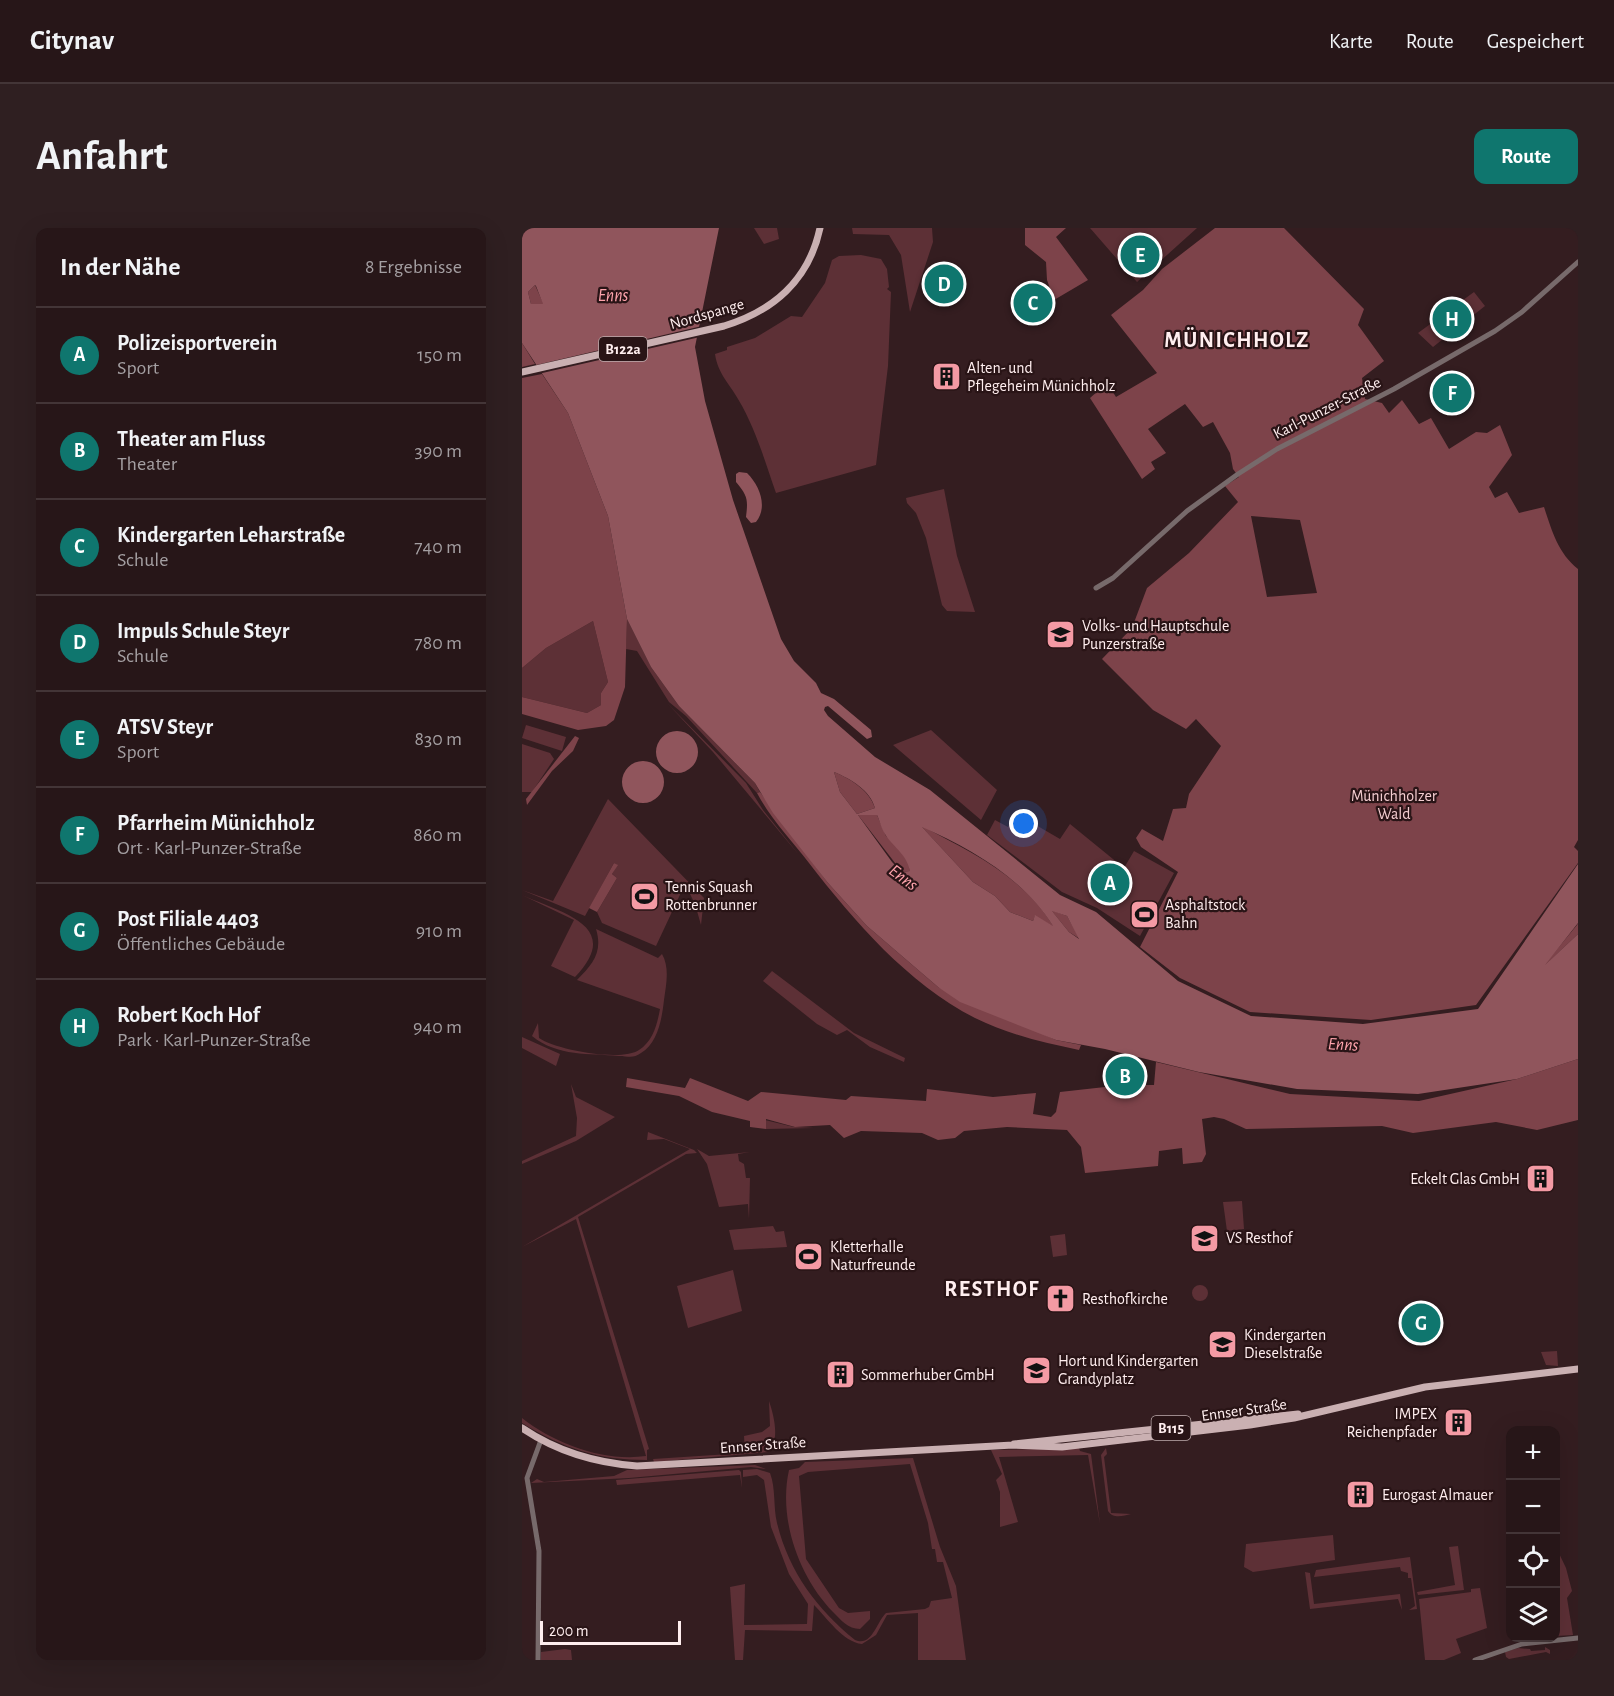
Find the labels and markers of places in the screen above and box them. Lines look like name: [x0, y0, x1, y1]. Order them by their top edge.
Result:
pin: E: [1120, 232, 1160, 278]
pin: D: [924, 262, 964, 306]
pin: C: [1014, 280, 1052, 326]
pin: H: [1432, 296, 1472, 341]
place label: Alten- und Pflegeheim Münichholz: [967, 360, 1116, 394]
building icon: Alten- und Pflegeheim Münichholz: [930, 361, 962, 393]
pin: F: [1432, 370, 1472, 416]
place label: Volks- und Hauptschule Punzerstraße: [1082, 618, 1229, 652]
school or university icon: Volks- und Hauptschule Punzerstraße: [1045, 619, 1077, 651]
pin: A: [1090, 860, 1130, 906]
place label: Tennis Squash Rottenbrunner: [665, 879, 758, 913]
sports icon: Tennis Squash Rottenbrunner: [628, 880, 660, 912]
place label: Asphaltstock Bahn: [1165, 897, 1246, 931]
sports icon: Asphaltstock Bahn: [1128, 898, 1160, 930]
pin: B: [1106, 1054, 1144, 1098]
building icon: Eckelt Glas GmbH: [1525, 1163, 1557, 1195]
place label: Eckelt Glas GmbH: [1410, 1171, 1520, 1187]
school or university icon: VS Resthof: [1189, 1222, 1221, 1254]
place label: VS Resthof: [1226, 1230, 1294, 1246]
place label: Kletterhalle Naturfreunde: [830, 1239, 916, 1273]
sports icon: Kletterhalle Naturfreunde: [793, 1240, 825, 1272]
church icon: Resthofkirche: [1045, 1283, 1077, 1315]
place label: Resthofkirche: [1082, 1291, 1168, 1307]
pin: G: [1402, 1300, 1440, 1346]
place label: Kindergarten Dieselstraße: [1244, 1327, 1326, 1361]
school or university icon: Kindergarten Dieselstraße: [1207, 1328, 1239, 1360]
place label: Hort und Kindergarten Grandyplatz: [1058, 1353, 1199, 1388]
school or university icon: Hort und Kindergarten Grandyplatz: [1021, 1354, 1053, 1386]
building icon: Sommerhuber GmbH: [824, 1359, 856, 1391]
place label: Sommerhuber GmbH: [861, 1367, 995, 1383]
place label: IMPEX Reichenpfader: [1347, 1406, 1438, 1440]
building icon: IMPEX Reichenpfader: [1442, 1407, 1474, 1439]
building icon: Eurogast Almauer: [1345, 1479, 1377, 1511]
place label: Eurogast Almauer: [1382, 1487, 1494, 1503]

